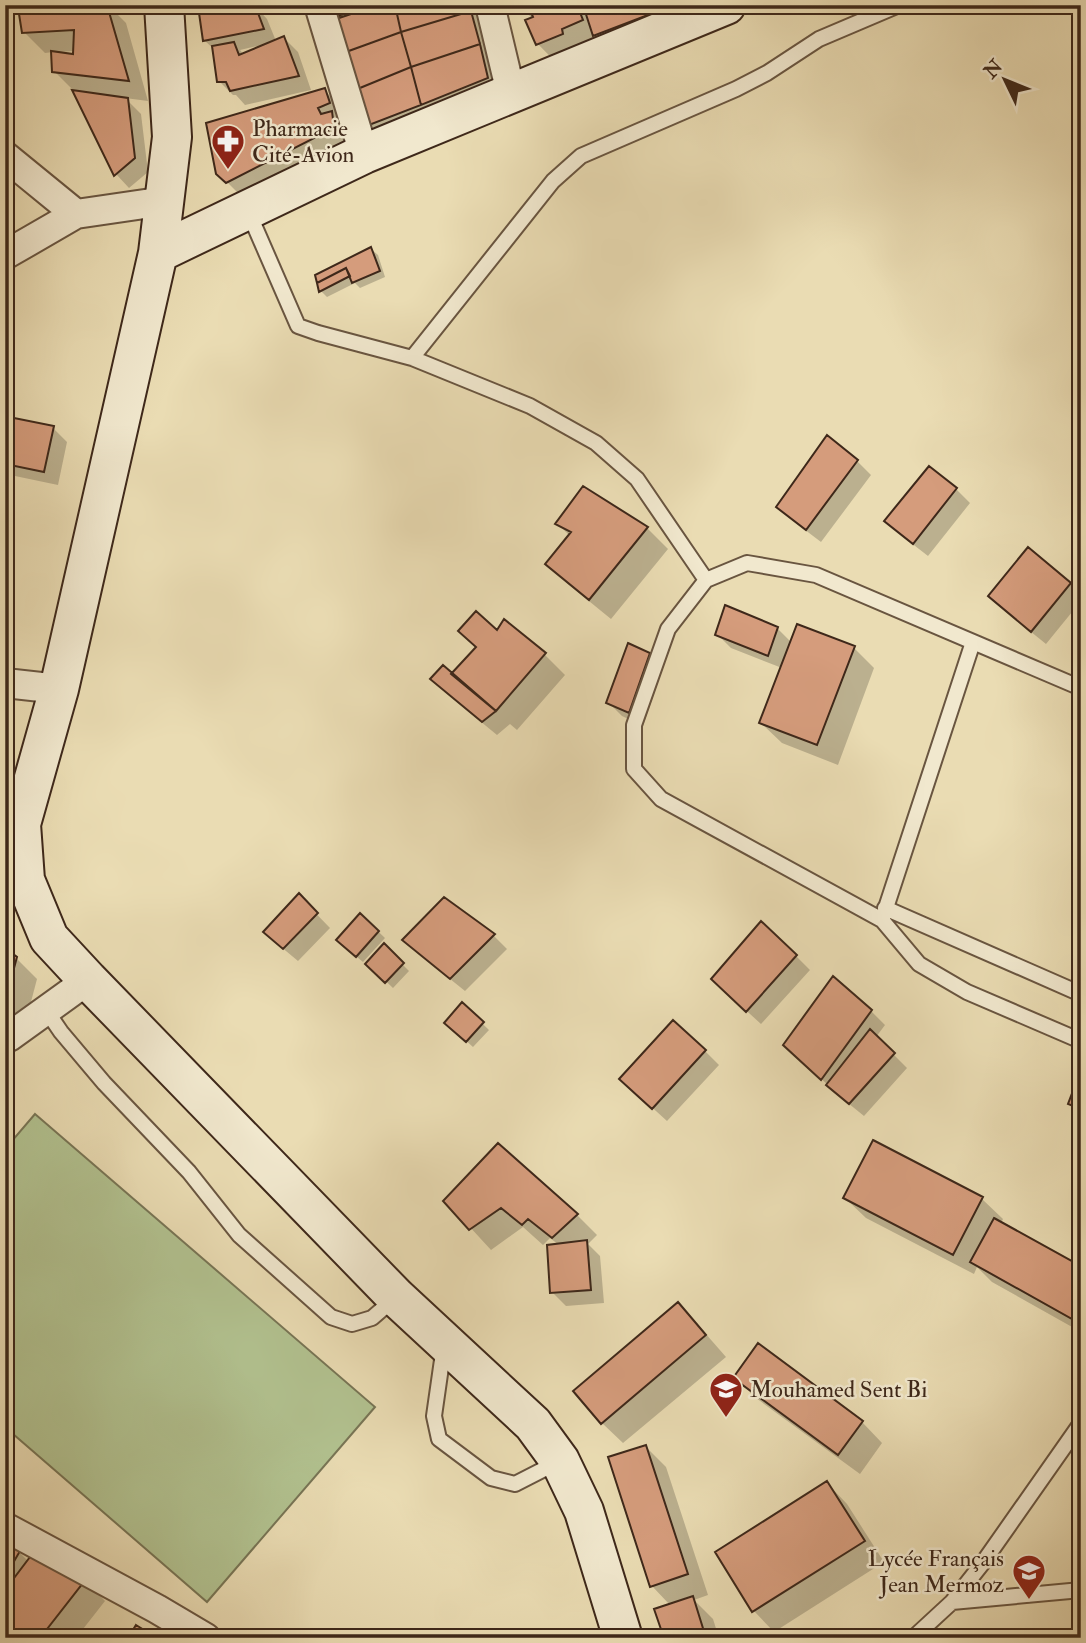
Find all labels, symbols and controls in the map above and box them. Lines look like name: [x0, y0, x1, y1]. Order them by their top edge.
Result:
north arrow: [970, 46, 1040, 116]
text: N: [978, 54, 1009, 84]
place label: Pharmacie Cité-Avion: [252, 114, 354, 169]
pharmacy icon: Pharmacie Cité-Avion: [209, 122, 247, 171]
school or university icon: Mouhamed Sent Bi: [707, 1370, 745, 1419]
place label: Mouhamed Sent Bi: [750, 1375, 927, 1404]
place label: Lycée Français Jean Mermoz: [868, 1544, 1004, 1599]
school or university icon: Lycée Français Jean Mermoz: [1010, 1552, 1048, 1601]

